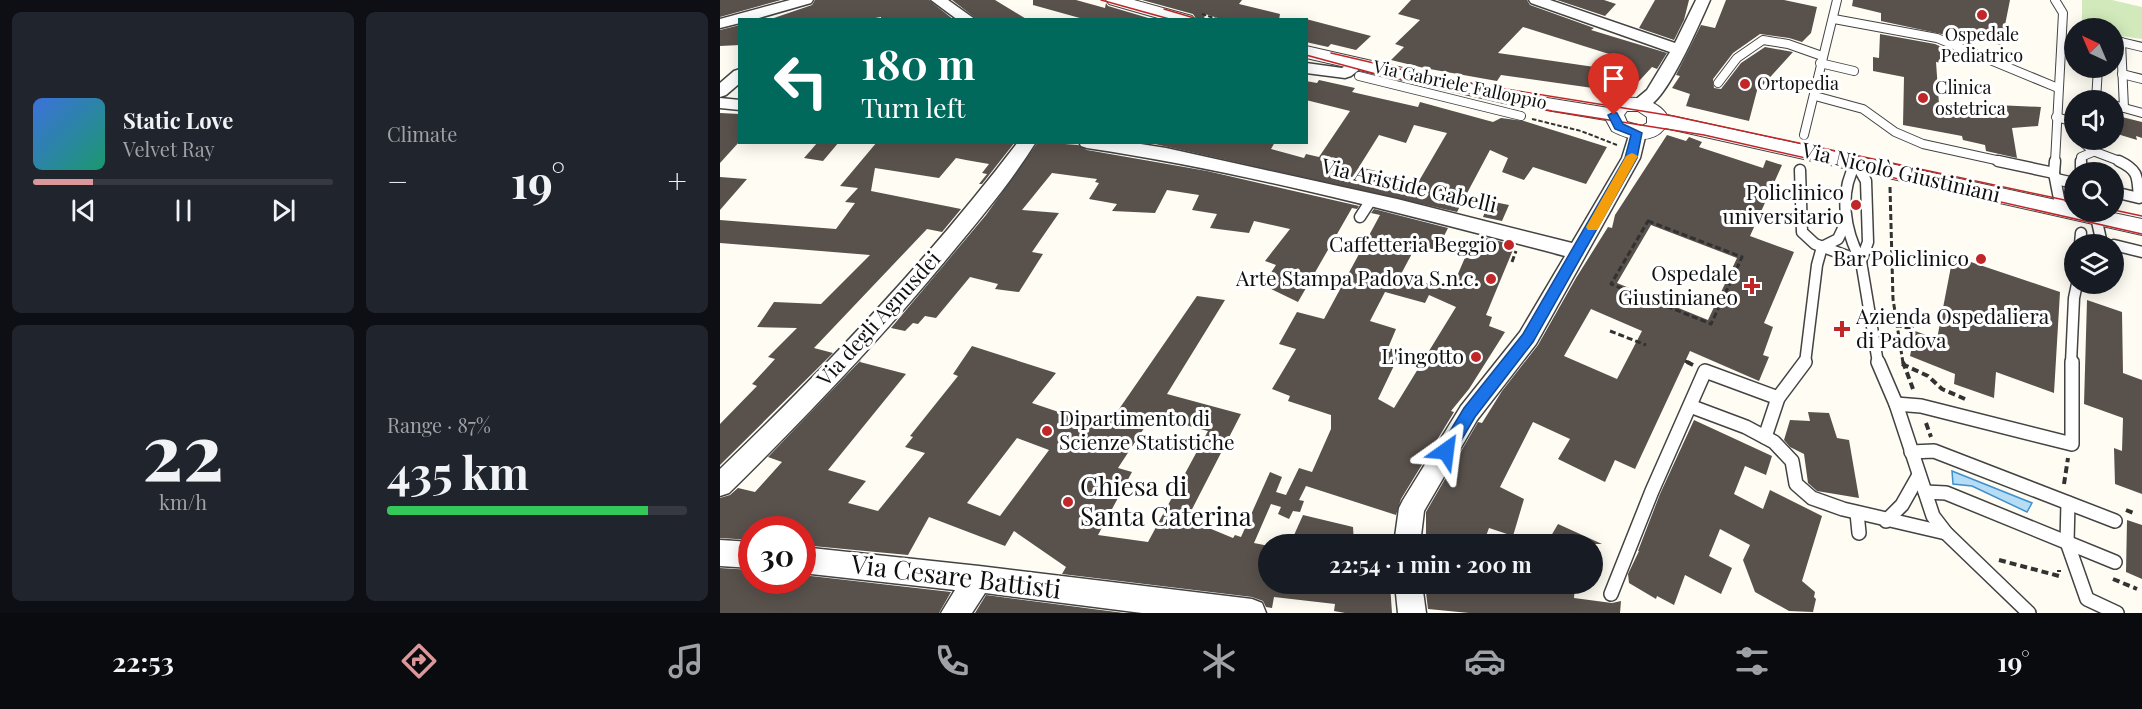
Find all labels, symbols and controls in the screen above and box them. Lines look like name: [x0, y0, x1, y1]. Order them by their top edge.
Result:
marker: Ospedale Pediatrico: [1975, 8, 1989, 22]
north arrow: [2064, 18, 2124, 78]
map controls: [2064, 18, 2124, 294]
place label: Ospedale Pediatrico: [1941, 22, 2023, 67]
text: 180 m: [861, 35, 976, 91]
icon: left: [762, 42, 840, 120]
pin: [1588, 53, 1639, 115]
street label: Via Gabriele Falloppio: [1370, 54, 1549, 114]
icon: arrive: [1597, 62, 1630, 95]
place label: Ortopedia: [1757, 71, 1839, 95]
place label: Clinica ostetrica: [1935, 75, 2006, 120]
marker: Ortopedia: [1738, 77, 1752, 91]
text: Turn left: [861, 89, 965, 125]
button: sound: [2064, 90, 2124, 150]
marker: Clinica ostetrica: [1916, 91, 1930, 105]
text: Static Love: [123, 105, 233, 135]
text: Climate: [387, 120, 457, 147]
street label: Via Nicolò Giustiniani: [1798, 134, 2003, 208]
text: Velvet Ray: [123, 135, 215, 162]
text: 19°: [511, 150, 565, 210]
street label: Via Aristide Gabelli: [1318, 150, 1500, 218]
text: −: [387, 158, 408, 202]
text: +: [668, 158, 687, 202]
button: search: [2064, 162, 2124, 222]
place label: Policlinico universitario: [1723, 177, 1844, 229]
icon: previous: [67, 194, 100, 227]
icon: pause: [167, 194, 200, 227]
icon: next: [267, 194, 300, 227]
marker: Policlinico universitario: [1849, 198, 1863, 212]
place label: Caffetteria Beggio: [1329, 229, 1497, 257]
button: layers: [2064, 234, 2124, 294]
marker: Caffetteria Beggio: [1502, 238, 1516, 252]
place label: Bar Policlinico: [1833, 243, 1969, 271]
street label: Via degli Agnusdei: [809, 244, 946, 392]
marker: Bar Policlinico: [1974, 252, 1988, 266]
place label: Ospedale Giustinianeo: [1618, 258, 1738, 310]
place label: Arte Stampa Padova S.n.c.: [1235, 263, 1479, 291]
marker: Arte Stampa Padova S.n.c.: [1484, 272, 1498, 286]
marker: Ospedale Giustinianeo: [1743, 277, 1761, 295]
place label: Azienda Ospedaliera di Padova: [1855, 301, 2050, 353]
marker: Azienda Ospedaliera di Padova: [1833, 320, 1851, 338]
place label: L'ingotto: [1381, 341, 1464, 369]
marker: L'ingotto: [1469, 350, 1483, 364]
text: 22: [142, 397, 224, 501]
place label: Dipartimento di Scienze Statistiche: [1059, 403, 1235, 455]
text: Range · 87%: [387, 411, 491, 438]
position arrow: [1414, 419, 1478, 483]
marker: Dipartimento di Scienze Statistiche: [1040, 424, 1054, 438]
text: 435 km: [387, 441, 529, 501]
place label: Chiesa di Santa Caterina: [1080, 468, 1252, 533]
text: km/h: [159, 488, 207, 515]
marker: Chiesa di Santa Caterina: [1061, 495, 1075, 509]
speed limit sign: 30: [738, 516, 816, 594]
street label: Via Cesare Battisti: [848, 545, 1064, 606]
text: 22:54 · 1 min · 200 m: [1329, 549, 1532, 579]
icon: directions: [398, 640, 440, 682]
icon: music: [665, 640, 707, 682]
icon: phone: [931, 640, 973, 682]
icon: climate: [1198, 640, 1240, 682]
icon: car: [1464, 640, 1506, 682]
icon: filters: [1731, 640, 1773, 682]
text: 22:53: [112, 643, 174, 679]
text: 19°: [1997, 643, 2030, 679]

